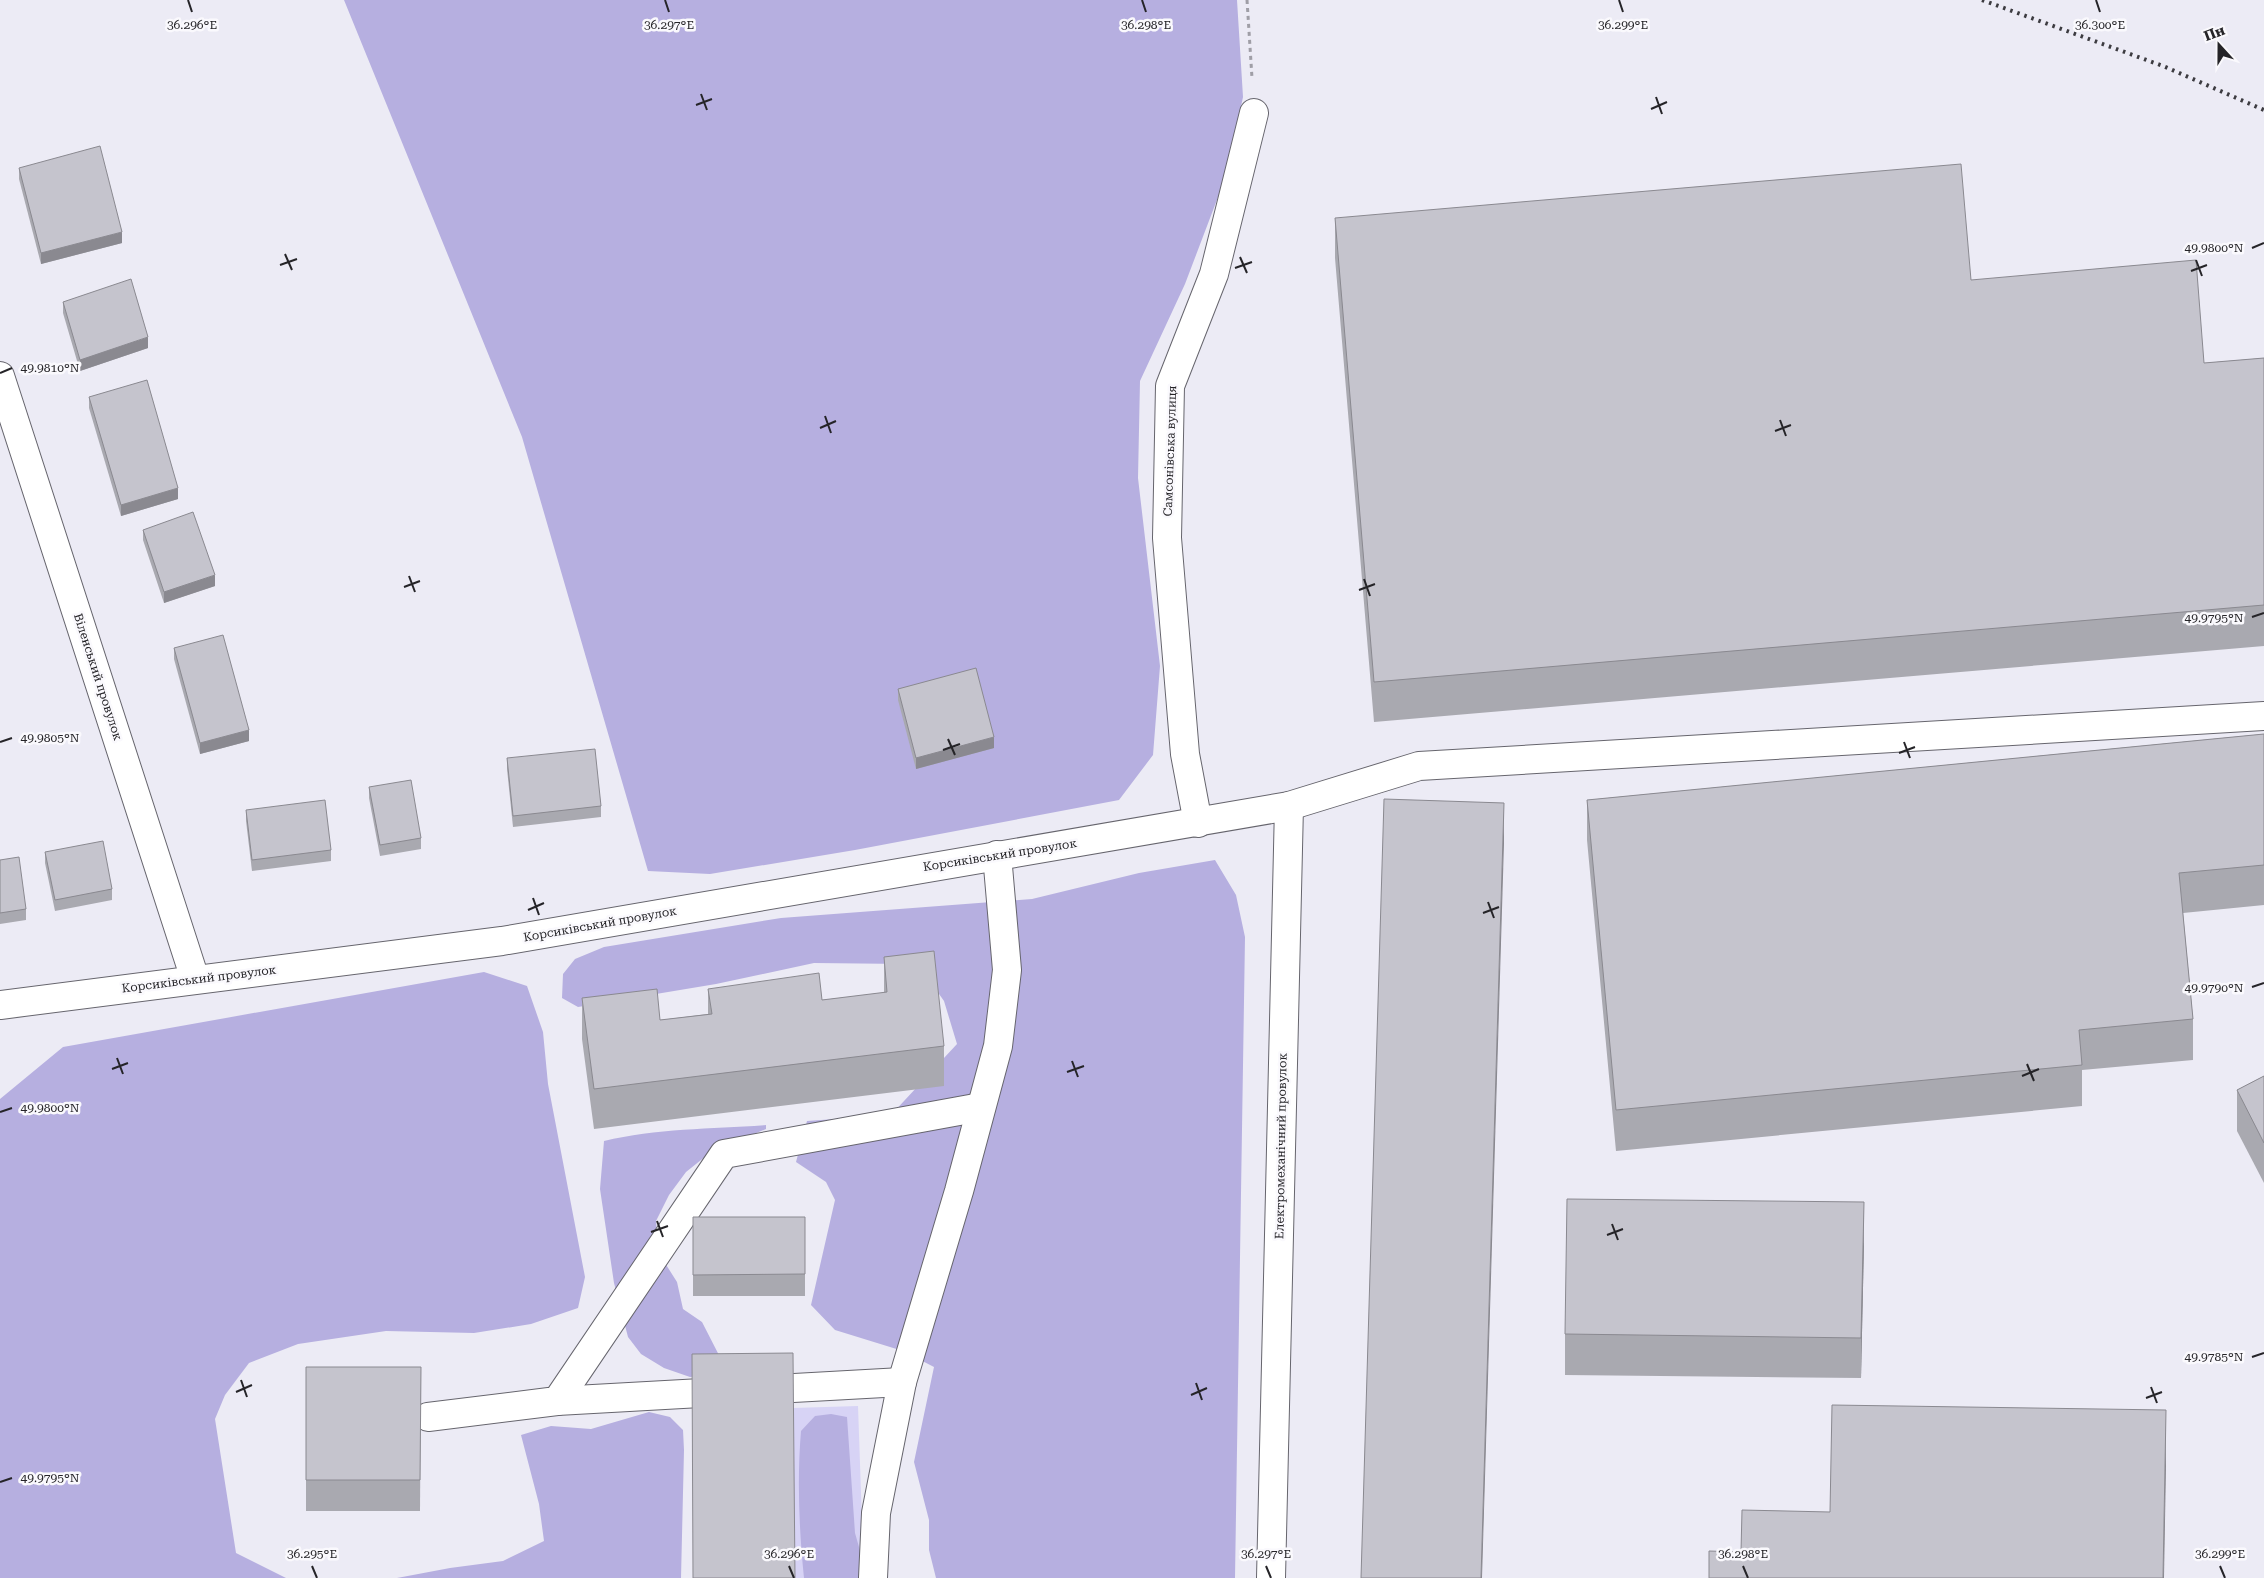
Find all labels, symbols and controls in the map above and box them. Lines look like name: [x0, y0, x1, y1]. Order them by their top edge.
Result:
text: 36.296°E: [167, 18, 217, 32]
text: 36.297°E: [644, 18, 694, 32]
text: 36.298°E: [1121, 18, 1171, 32]
text: 36.299°E: [1598, 18, 1648, 32]
text: 36.300°E: [2075, 18, 2125, 32]
north arrow: [2194, 20, 2244, 70]
text: Пн: [2202, 21, 2227, 44]
text: 49.9800°N: [2185, 241, 2244, 255]
text: 49.9810°N: [21, 361, 80, 375]
street label: Самсонівська вулиця: [1161, 385, 1179, 517]
text: 49.9795°N: [2185, 611, 2244, 625]
street label: Віленський провулок: [71, 612, 125, 743]
text: 49.9805°N: [21, 731, 80, 745]
street label: Корсиківський провулок: [922, 836, 1078, 874]
street label: Корсиківський провулок: [522, 904, 678, 944]
street label: Корсиківський провулок: [121, 963, 277, 995]
text: 49.9790°N: [2185, 981, 2244, 995]
street label: Електромеханічний провулок: [1272, 1052, 1290, 1239]
text: 49.9800°N: [21, 1101, 80, 1115]
text: 49.9785°N: [2185, 1350, 2244, 1364]
text: 49.9795°N: [21, 1471, 80, 1485]
text: 36.295°E: [287, 1547, 337, 1561]
text: 36.296°E: [764, 1547, 814, 1561]
text: 36.297°E: [1241, 1547, 1291, 1561]
text: 36.298°E: [1718, 1547, 1768, 1561]
text: 36.299°E: [2195, 1547, 2245, 1561]

